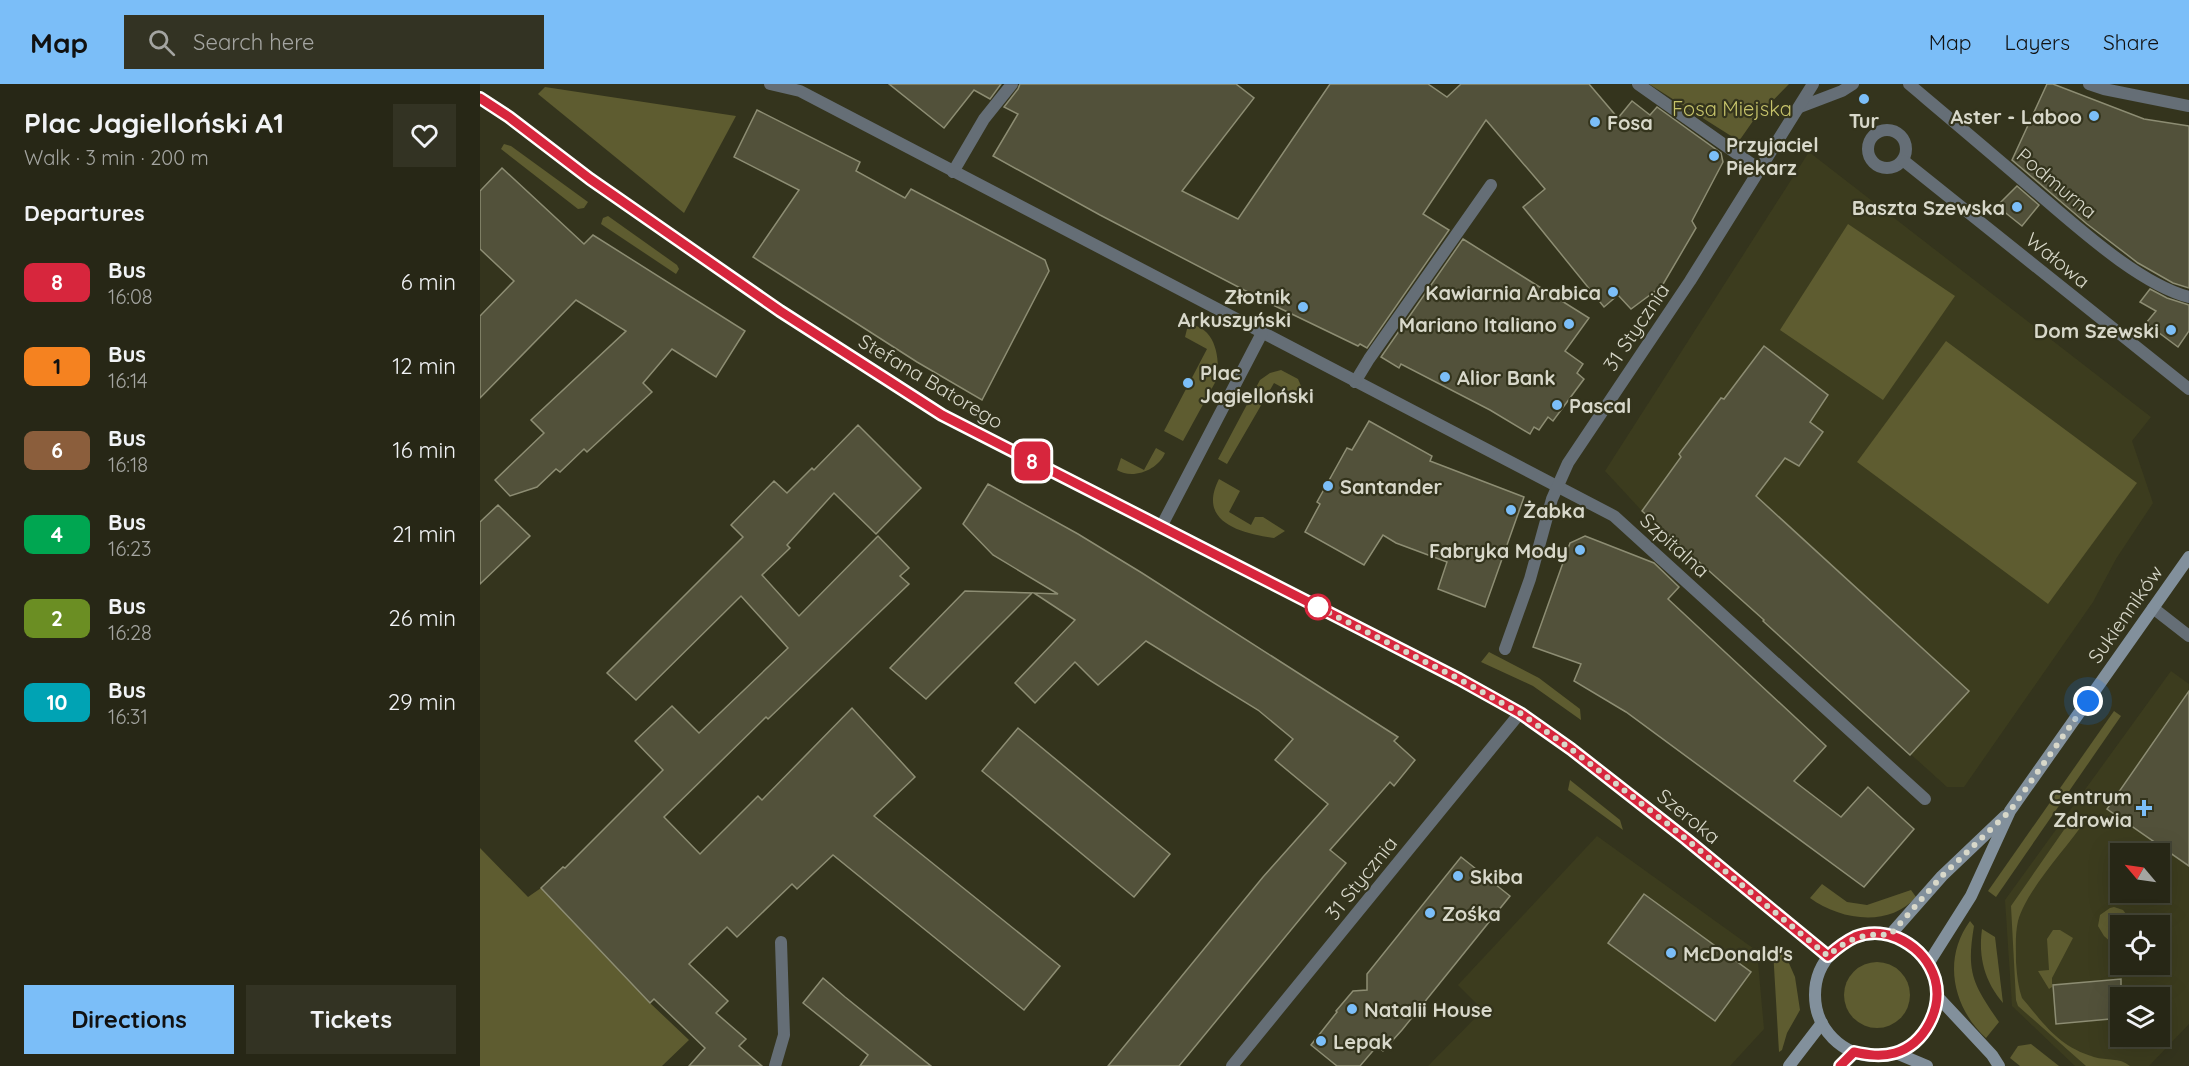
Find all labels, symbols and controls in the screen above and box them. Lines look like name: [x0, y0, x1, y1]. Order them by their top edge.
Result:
search box: [124, 15, 544, 69]
text: Map: [30, 25, 88, 60]
icon: search: [145, 26, 178, 59]
text: Search here: [193, 28, 315, 56]
text: Map: [1929, 29, 1972, 55]
text: Layers: [2005, 29, 2070, 55]
text: Share: [2103, 29, 2159, 55]
marker: Tur: [1857, 92, 1871, 106]
park label: Fosa Miejska: [1672, 96, 1792, 121]
button: heart: [393, 104, 456, 167]
place label: Aster - Laboo: [1951, 104, 2082, 129]
text: Plac Jagielloński A1: [24, 105, 284, 140]
place label: Tur: [1849, 108, 1880, 133]
marker: Aster - Laboo: [2087, 109, 2101, 123]
place label: Fosa: [1607, 110, 1653, 135]
marker: Fosa: [1588, 115, 1602, 129]
place label: Przyjaciel Piekarz: [1726, 132, 1819, 180]
street label: Podmurna: [2012, 142, 2102, 224]
text: Walk · 3 min · 200 m: [24, 145, 209, 170]
marker: Przyjaciel Piekarz: [1707, 149, 1721, 163]
place label: Baszta Szewska: [1852, 195, 2005, 220]
text: Departures: [24, 199, 145, 227]
marker: Baszta Szewska: [2010, 200, 2024, 214]
street label: Wałowa: [2021, 227, 2095, 293]
text: Bus: [108, 256, 146, 284]
text: 6 min: [401, 268, 456, 296]
text: 8: [51, 269, 63, 295]
street label: 31 Stycznia: [1598, 278, 1674, 376]
place label: Kawiarnia Arabica: [1425, 280, 1601, 305]
text: 16:08: [108, 284, 153, 309]
place label: Złotnik Arkuszyński: [1178, 284, 1291, 332]
marker: Kawiarnia Arabica: [1606, 285, 1620, 299]
marker: Złotnik Arkuszyński: [1296, 300, 1310, 314]
place label: Mariano Italiano: [1399, 312, 1557, 337]
marker: Mariano Italiano: [1562, 317, 1576, 331]
place label: Dom Szewski: [2034, 318, 2159, 343]
marker: Dom Szewski: [2164, 323, 2178, 337]
street label: Stefana Batorego: [854, 328, 1008, 434]
text: Bus: [108, 340, 146, 368]
text: 12 min: [392, 352, 456, 380]
text: 1: [53, 353, 61, 379]
place label: Plac Jagielloński: [1200, 360, 1314, 408]
place label: Alior Bank: [1457, 365, 1556, 390]
text: 16:14: [108, 368, 148, 393]
marker: Alior Bank: [1438, 370, 1452, 384]
marker: Plac Jagielloński: [1181, 376, 1195, 390]
place label: Pascal: [1569, 393, 1632, 418]
marker: Pascal: [1550, 398, 1564, 412]
text: Bus: [108, 424, 146, 452]
text: 16 min: [393, 436, 456, 464]
text: 6: [51, 437, 63, 463]
line badge: 8: [1012, 442, 1052, 481]
text: 8: [1026, 448, 1038, 474]
text: 16:18: [108, 452, 148, 477]
place label: Santander: [1340, 474, 1442, 499]
marker: Santander: [1321, 479, 1335, 493]
place label: Żabka: [1523, 498, 1585, 523]
marker: Żabka: [1504, 503, 1518, 517]
street label: Szpitalna: [1635, 507, 1715, 583]
text: Bus: [108, 508, 146, 536]
text: 21 min: [392, 520, 456, 548]
text: 4: [51, 521, 63, 547]
text: 16:23: [108, 536, 151, 561]
place label: Fabryka Mody: [1429, 538, 1568, 563]
marker: Fabryka Mody: [1573, 543, 1587, 557]
street label: Sukienników: [2082, 560, 2168, 668]
text: Bus: [108, 592, 146, 620]
unlabelled marker: [1305, 594, 1331, 620]
text: 26 min: [388, 604, 456, 632]
text: 2: [51, 605, 63, 631]
text: 16:28: [108, 620, 152, 645]
text: Bus: [108, 676, 146, 704]
your location: [2073, 686, 2103, 716]
text: 29 min: [388, 688, 456, 716]
text: 10: [46, 689, 68, 715]
text: 16:31: [108, 704, 148, 729]
street label: Szeroka: [1652, 783, 1726, 849]
place label: Centrum Zdrowia: [2049, 784, 2132, 832]
marker: Centrum Zdrowia: [2137, 801, 2151, 815]
street label: 31 Stycznia: [1320, 831, 1402, 925]
north arrow: [2110, 843, 2170, 903]
map controls: [2110, 843, 2170, 1047]
place label: Skiba: [1470, 864, 1523, 889]
marker: Skiba: [1451, 869, 1465, 883]
place label: Zośka: [1442, 901, 1501, 926]
marker: Zośka: [1423, 906, 1437, 920]
button: locate: [2110, 915, 2170, 975]
place label: McDonald's: [1683, 941, 1793, 966]
marker: McDonald's: [1664, 946, 1678, 960]
button: Directions: [24, 985, 234, 1054]
button: Tickets: [246, 985, 456, 1054]
button: layers: [2110, 987, 2170, 1047]
place label: Natalii House: [1364, 997, 1492, 1022]
marker: Natalii House: [1345, 1002, 1359, 1016]
place label: Lepak: [1333, 1029, 1393, 1054]
marker: Lepak: [1314, 1034, 1328, 1048]

